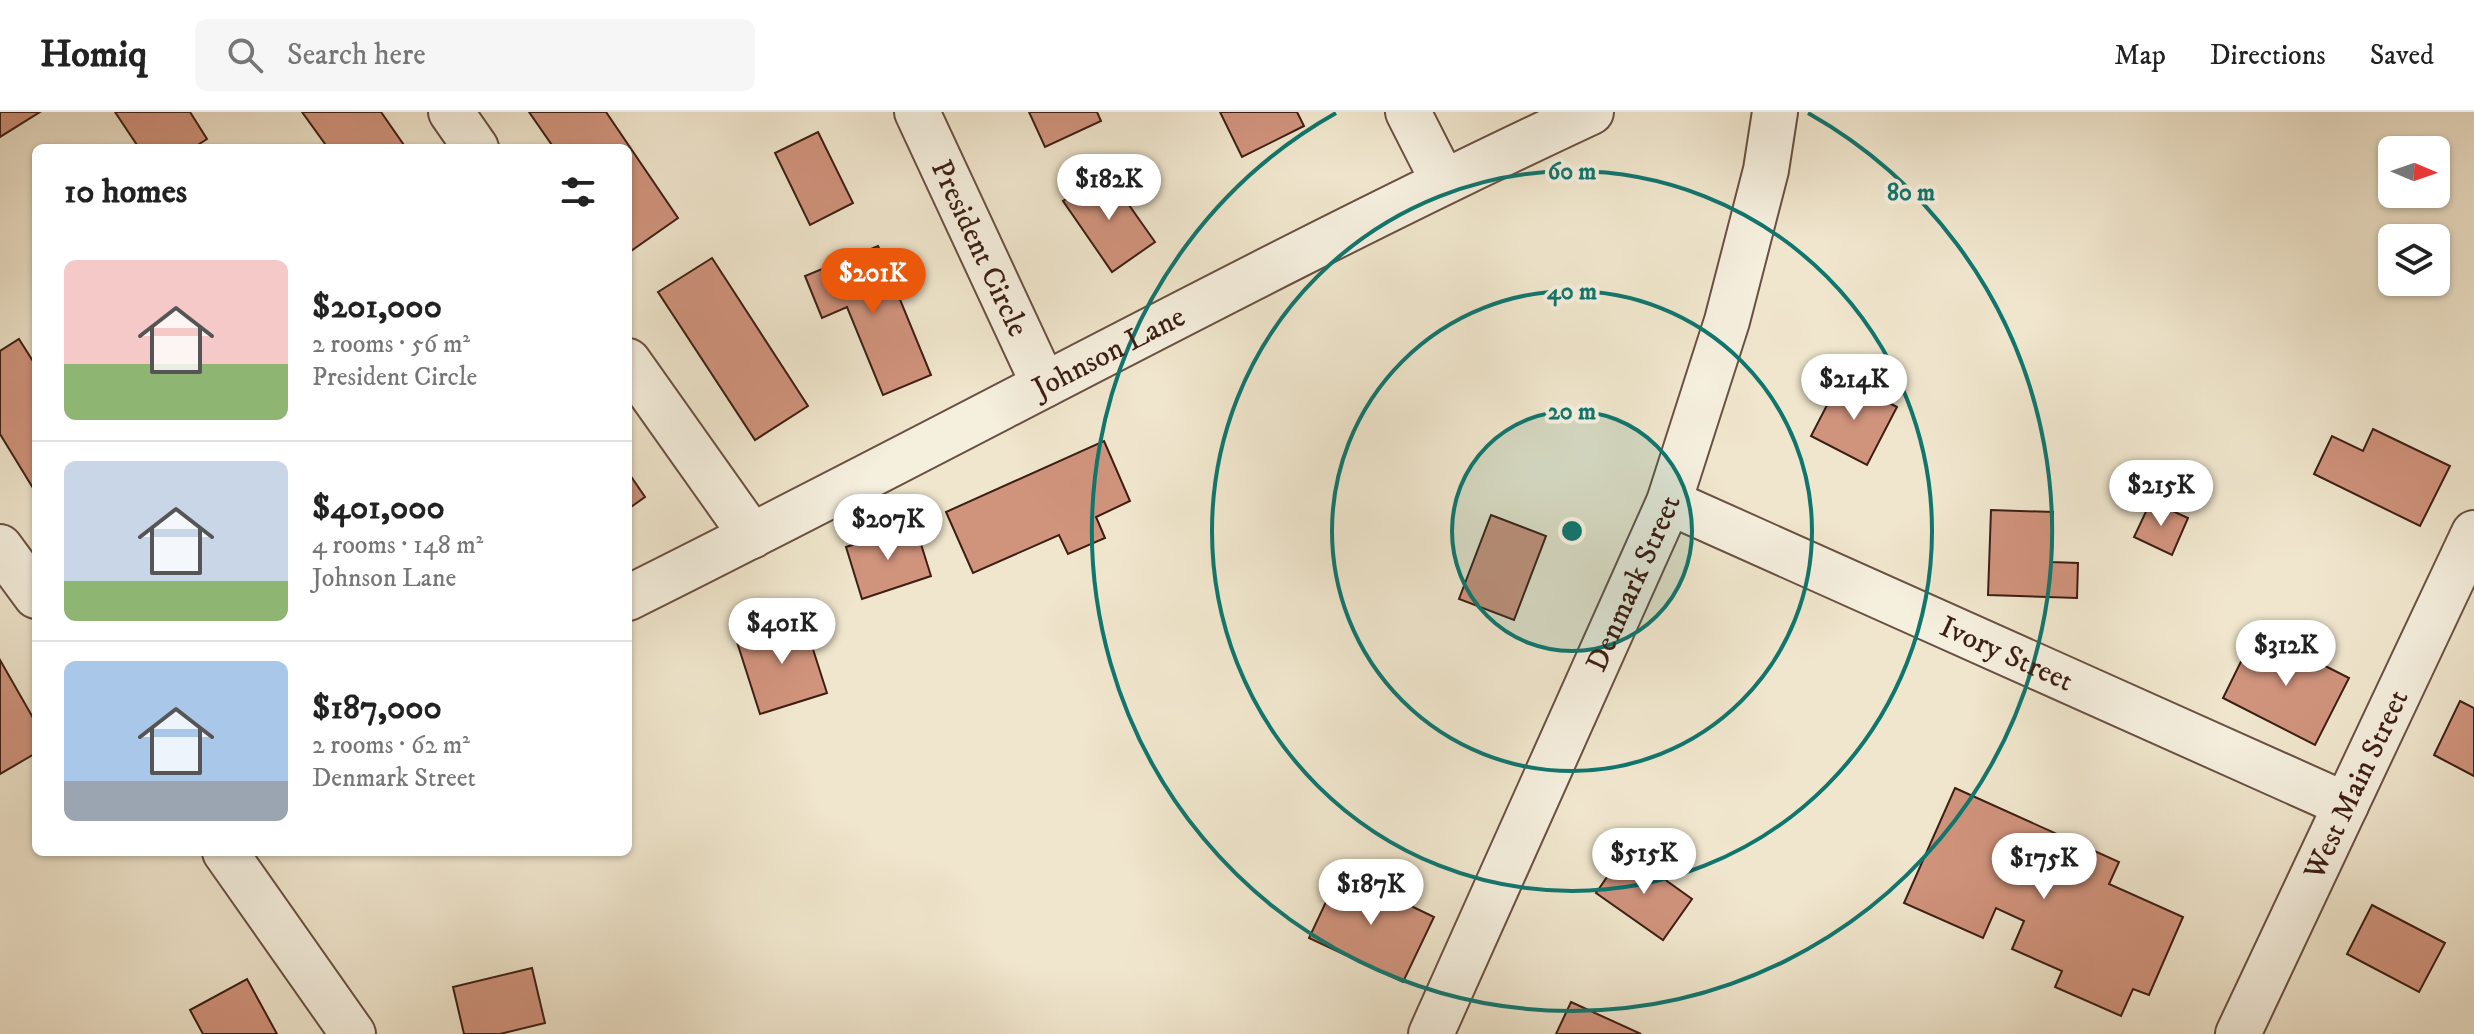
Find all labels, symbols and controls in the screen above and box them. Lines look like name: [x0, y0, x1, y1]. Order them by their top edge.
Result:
search box: [195, 19, 755, 91]
text: Homiq: [40, 31, 147, 79]
icon: search: [223, 33, 267, 77]
text: Search here: [287, 37, 426, 74]
text: Map: [2114, 38, 2166, 73]
text: Directions: [2210, 38, 2326, 73]
text: Saved: [2370, 38, 2434, 73]
north arrow: [2378, 136, 2450, 208]
map controls: [2378, 136, 2450, 296]
street label: President Circle: [922, 154, 1036, 343]
pin: $182K: [1053, 154, 1165, 222]
text: 60 m: [1548, 157, 1596, 187]
text: $182K: [1075, 163, 1143, 196]
icon: filters: [556, 170, 600, 214]
text: 10 homes: [64, 171, 187, 213]
text: 80 m: [1887, 178, 1935, 208]
button: layers: [2378, 224, 2450, 296]
pin: $201K: [817, 248, 929, 316]
text: $201K: [839, 257, 907, 290]
text: 40 m: [1547, 277, 1597, 307]
text: $201,000: [312, 286, 442, 328]
icon: home: [128, 292, 224, 388]
street label: Johnson Lane: [1024, 298, 1192, 409]
text: 2 rooms · 56 m²: [312, 328, 470, 361]
pin: $214K: [1798, 354, 1910, 422]
text: President Circle: [312, 361, 477, 394]
text: $214K: [1819, 363, 1889, 396]
text: 20 m: [1548, 397, 1596, 427]
pin: $215K: [2105, 460, 2217, 528]
text: $215K: [2127, 469, 2195, 502]
text: $401,000: [312, 487, 445, 529]
street label: Denmark Street: [1579, 491, 1690, 678]
icon: home: [128, 493, 224, 589]
pin: $207K: [832, 494, 944, 562]
text: $207K: [852, 503, 924, 536]
centre of rings: [1558, 517, 1586, 545]
text: 4 rooms · 148 m²: [312, 529, 483, 562]
text: Johnson Lane: [312, 562, 456, 595]
pin: $401K: [726, 598, 838, 666]
text: $401K: [747, 607, 817, 640]
street label: Ivory Street: [1934, 609, 2079, 700]
pin: $312K: [2230, 620, 2342, 688]
text: $312K: [2254, 629, 2318, 662]
street label: West Main Street: [2296, 684, 2418, 887]
text: $187,000: [312, 687, 442, 729]
icon: home: [128, 693, 224, 789]
text: 2 rooms · 62 m²: [312, 729, 470, 762]
text: Denmark Street: [312, 762, 476, 795]
pin: $515K: [1588, 828, 1700, 896]
pin: $175K: [1988, 833, 2100, 901]
text: $515K: [1610, 837, 1678, 870]
text: $175K: [2010, 842, 2078, 875]
pin: $187K: [1315, 859, 1427, 927]
text: $187K: [1337, 868, 1405, 901]

